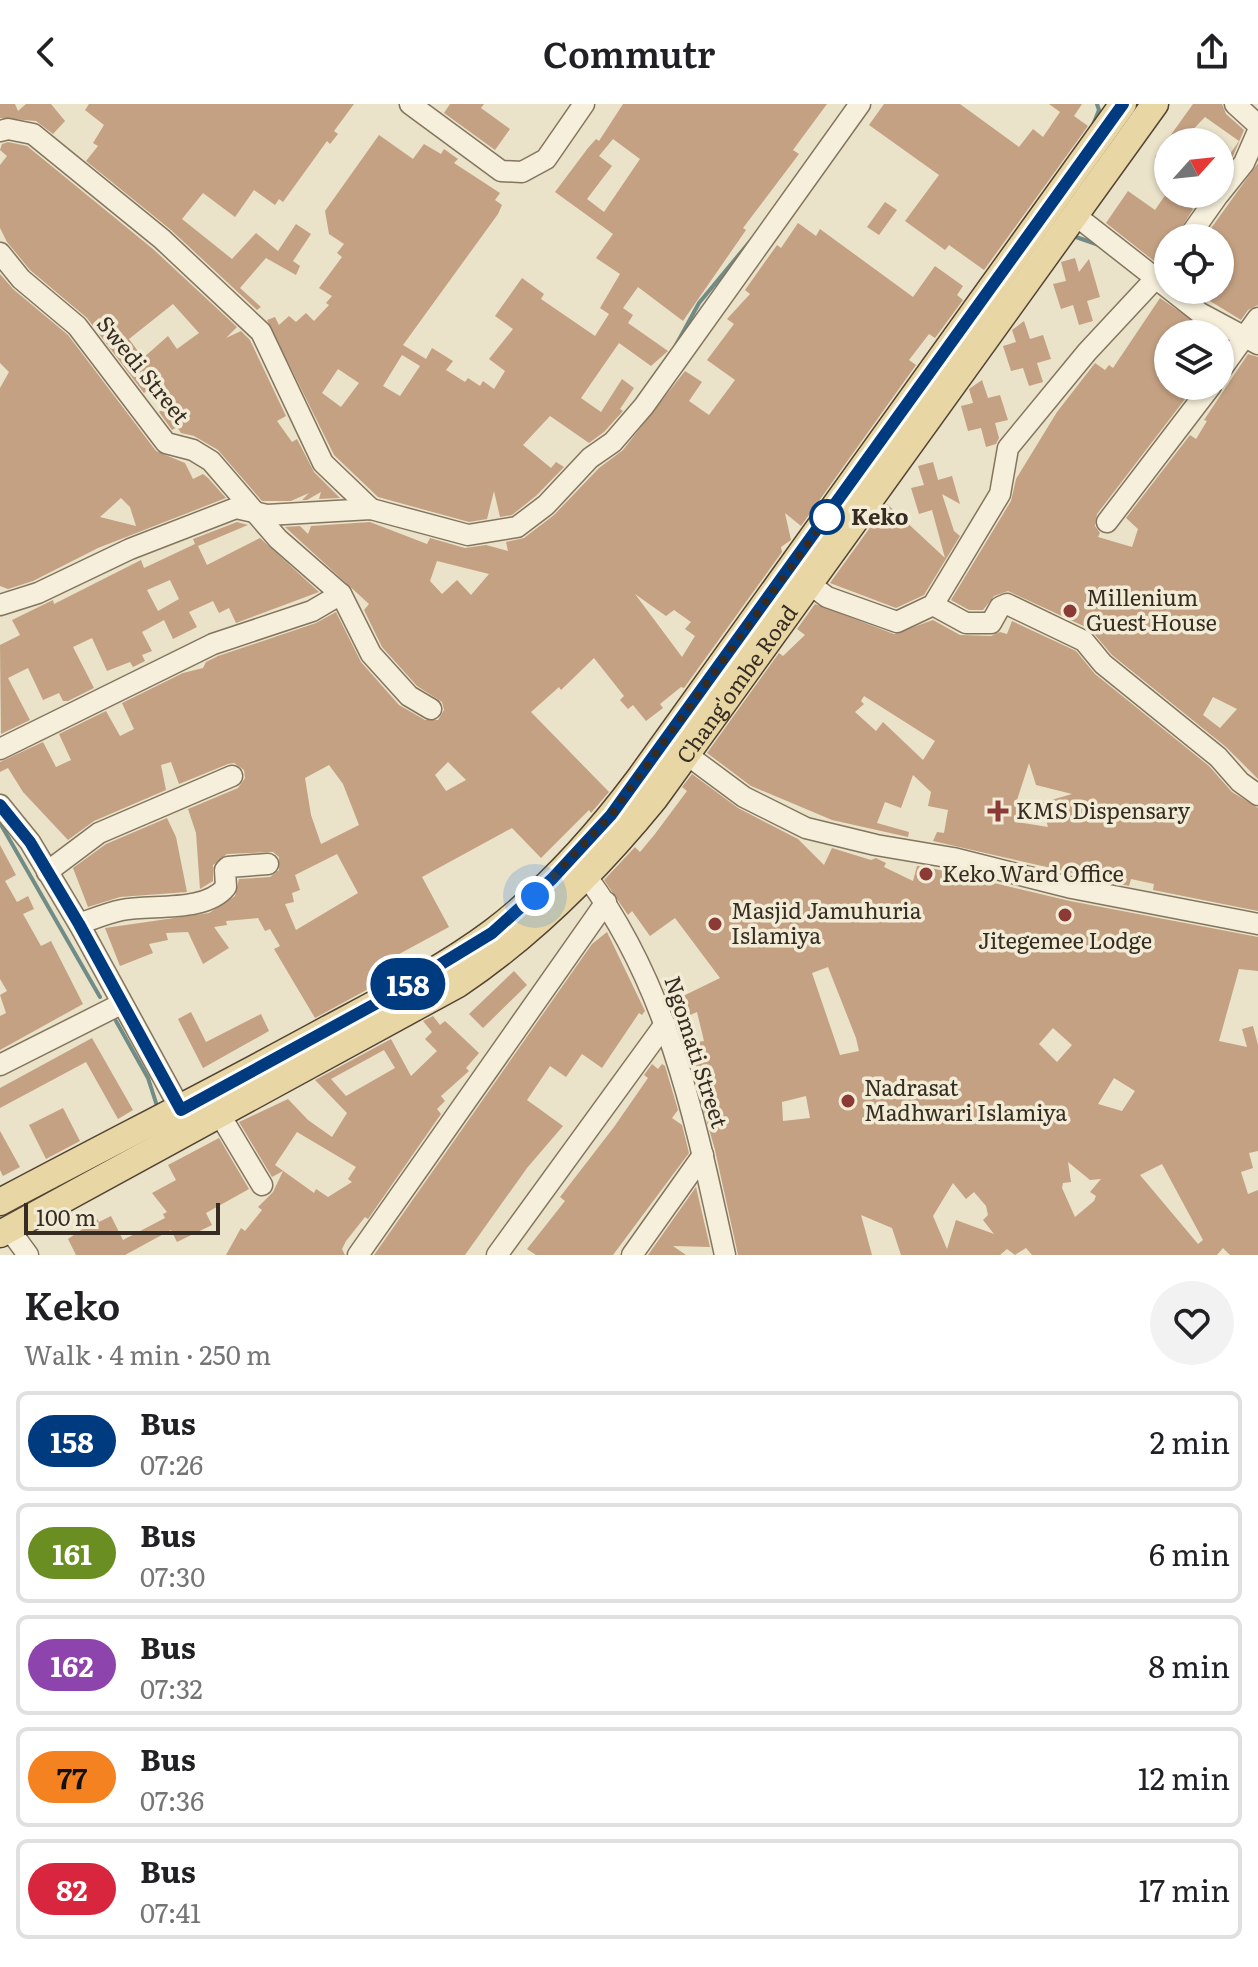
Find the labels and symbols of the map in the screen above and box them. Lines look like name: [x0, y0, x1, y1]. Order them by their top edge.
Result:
north arrow: [1154, 128, 1234, 208]
street label: Swedi Street: [90, 308, 198, 430]
place label: Keko: [851, 499, 908, 532]
marker: Keko: [810, 500, 844, 534]
place label: Millenium Guest House: [1086, 580, 1217, 638]
street label: Chang'ombe Road: [667, 597, 804, 770]
marker: Millenium Guest House: [1061, 602, 1079, 620]
place label: KMS Dispensary: [1016, 793, 1190, 826]
marker: KMS Dispensary: [987, 800, 1009, 822]
place label: Keko Ward Office: [942, 856, 1124, 889]
marker: Keko Ward Office: [917, 865, 935, 883]
your location: [515, 876, 555, 916]
place label: Masjid Jamuhuria Islamiya: [731, 893, 922, 951]
marker: Jitegemee Lodge: [1056, 906, 1074, 924]
marker: Masjid Jamuhuria Islamiya: [706, 915, 724, 933]
place label: Jitegemee Lodge: [978, 923, 1152, 956]
line badge: 158: [362, 958, 454, 1010]
street label: Ngomati Street: [657, 971, 738, 1132]
place label: Nadrasat Madhwari Islamiya: [864, 1070, 1067, 1128]
marker: Nadrasat Madhwari Islamiya: [839, 1092, 857, 1110]
scale bar: [24, 1199, 220, 1235]

